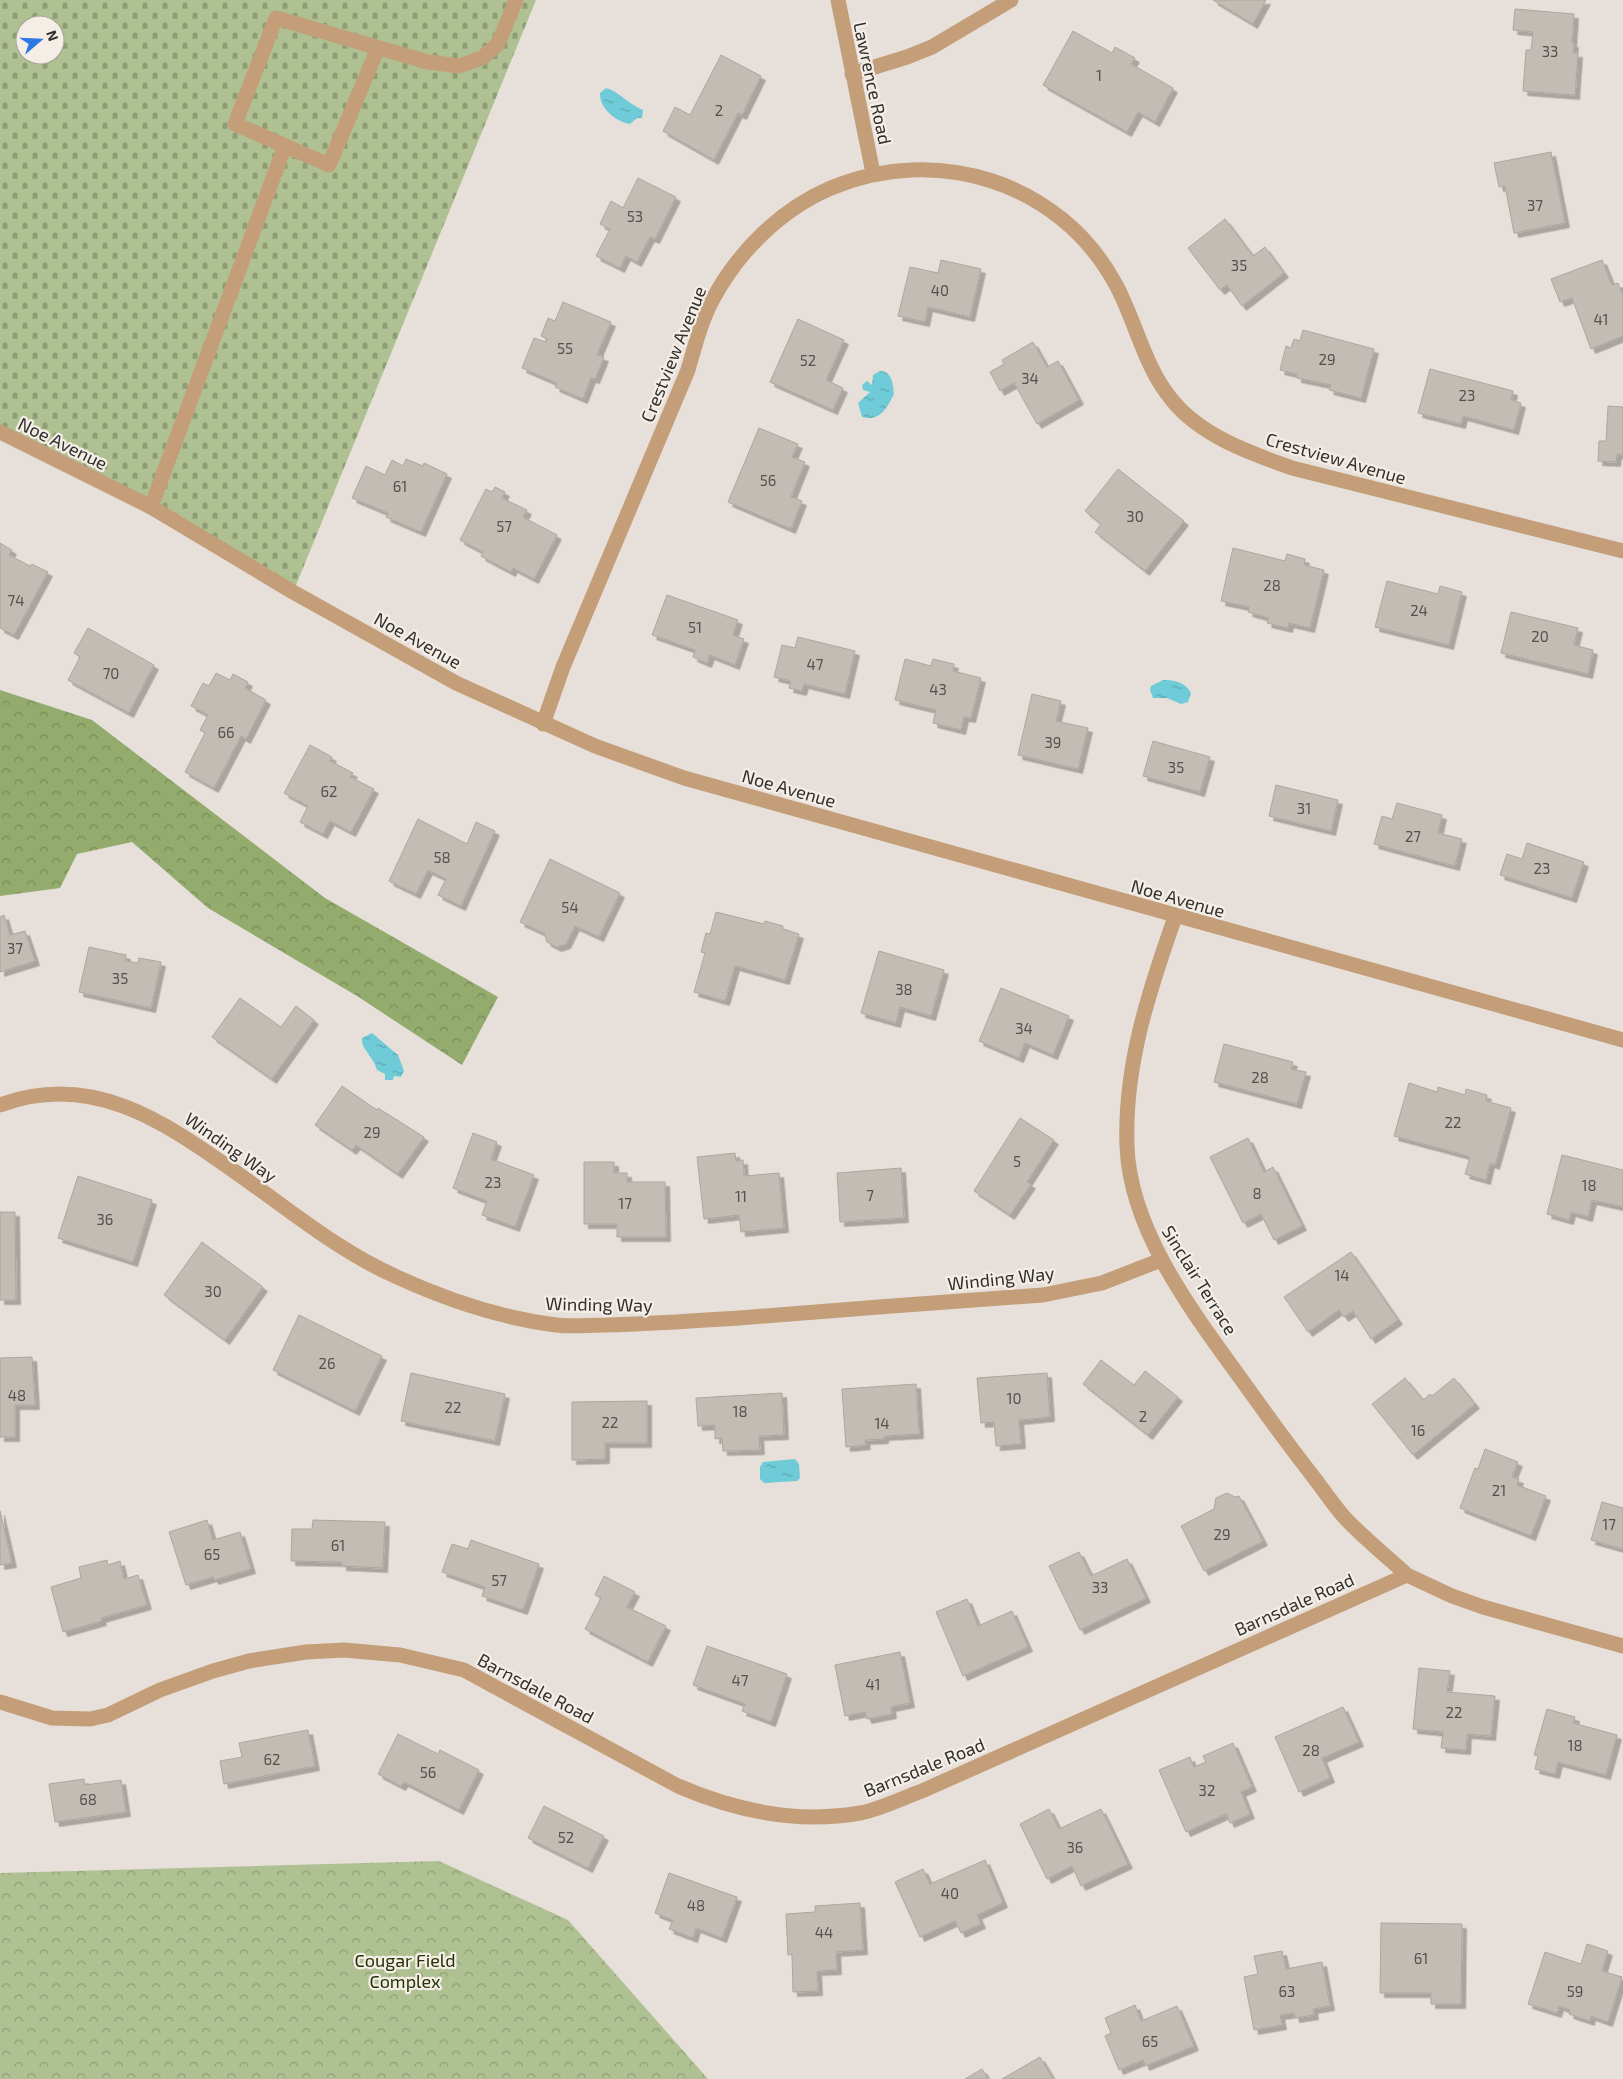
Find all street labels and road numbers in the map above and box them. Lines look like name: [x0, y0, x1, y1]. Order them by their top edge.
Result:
street label: Lawrence Road: [849, 20, 897, 146]
street label: Crestview Avenue: [636, 283, 710, 425]
street label: Noe Avenue: [15, 412, 111, 474]
street label: Crestview Avenue: [1263, 427, 1409, 489]
street label: Noe Avenue: [370, 607, 466, 673]
street label: Noe Avenue: [740, 764, 838, 812]
street label: Noe Avenue: [1129, 874, 1227, 922]
street label: Winding Way: [181, 1107, 282, 1187]
street label: Sinclair Terrace: [1158, 1221, 1242, 1339]
street label: Winding Way: [946, 1261, 1056, 1295]
street label: Winding Way: [545, 1292, 653, 1316]
street label: Barnsdale Road: [1231, 1568, 1357, 1640]
street label: Barnsdale Road: [474, 1648, 598, 1728]
street label: Barnsdale Road: [860, 1733, 988, 1801]

